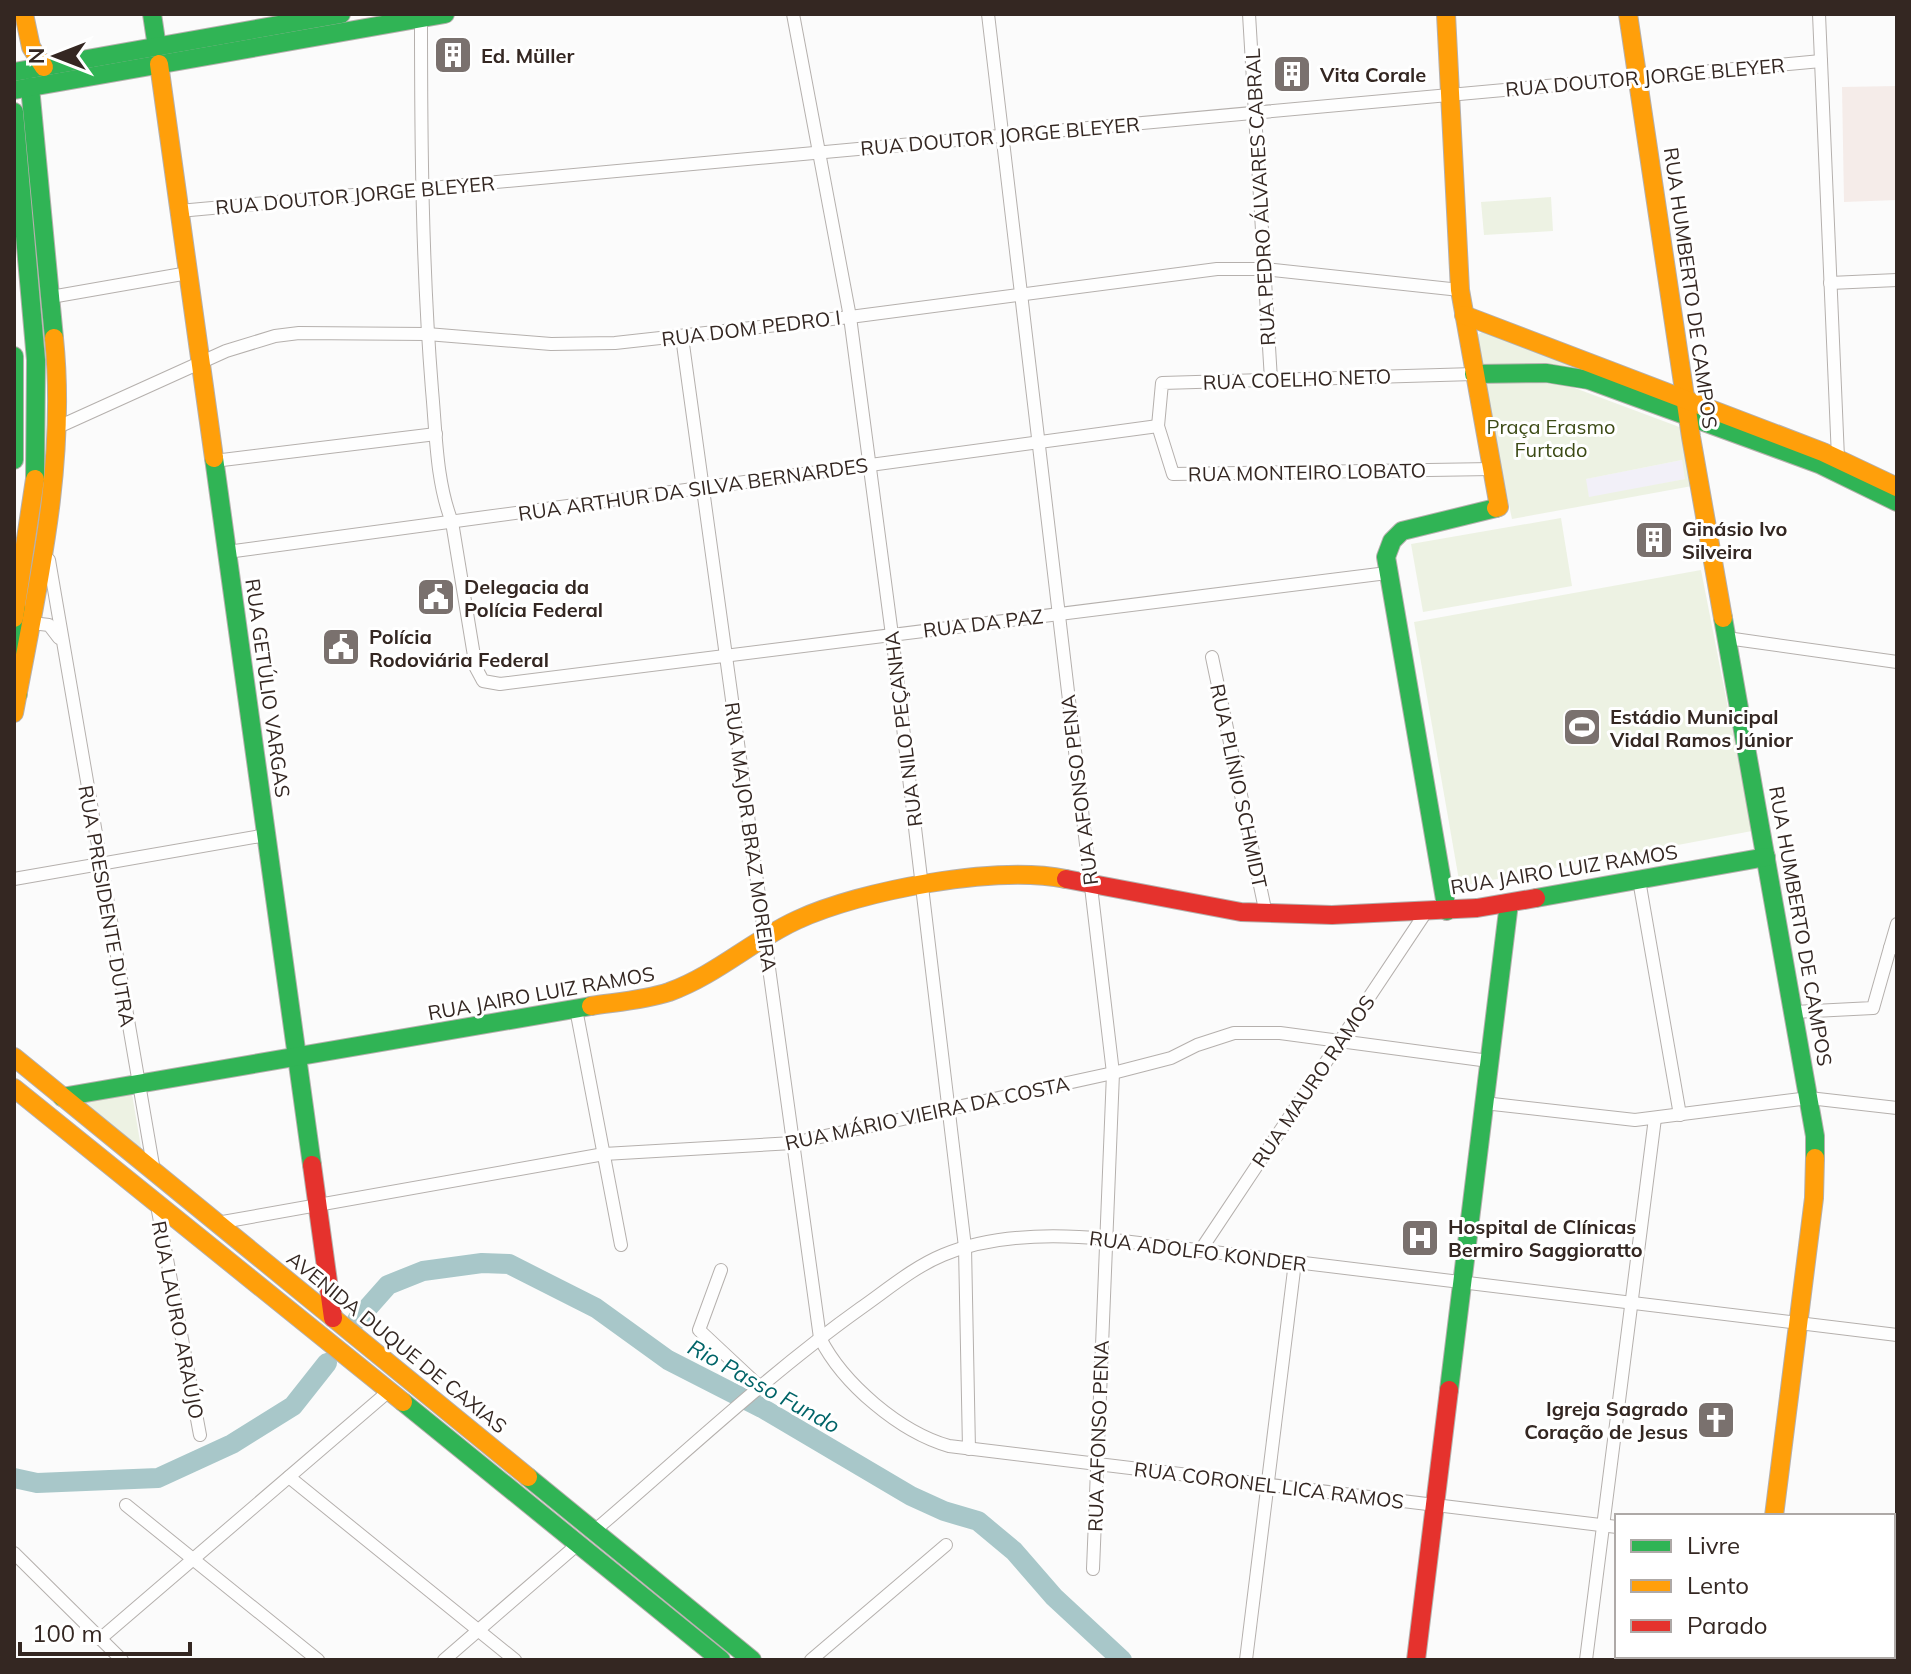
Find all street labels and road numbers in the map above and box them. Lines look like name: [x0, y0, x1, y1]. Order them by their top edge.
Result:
street label: RUA PEDRO ÁLVARES CABRAL: [1240, 48, 1280, 346]
street label: RUA DOUTOR JORGE BLEYER: [1504, 52, 1786, 102]
street label: RUA DOUTOR JORGE BLEYER: [859, 111, 1141, 161]
street label: RUA HUMBERTO DE CAMPOS: [1659, 146, 1723, 430]
street label: RUA DOUTOR JORGE BLEYER: [214, 170, 496, 220]
street label: RUA DOM PEDRO I: [660, 305, 842, 351]
street label: RUA COELHO NETO: [1202, 363, 1392, 395]
street label: RUA ARTHUR DA SILVA BERNARDES: [516, 452, 870, 526]
street label: RUA MONTEIRO LOBATO: [1188, 457, 1426, 487]
street label: RUA GETÚLIO VARGAS: [240, 577, 296, 799]
street label: RUA DA PAZ: [921, 603, 1045, 643]
street label: RUA NILO PEÇANHA: [879, 629, 927, 828]
street label: RUA PLÍNIO SCHMIDT: [1205, 682, 1273, 890]
street label: RUA AFONSO PENA: [1055, 693, 1103, 887]
street label: RUA MAJOR BRAZ MOREIRA: [720, 701, 782, 974]
street label: RUA PRESIDENTE DUTRA: [73, 783, 141, 1029]
street label: RUA HUMBERTO DE CAMPOS: [1764, 784, 1838, 1068]
street label: RUA JAIRO LUIZ RAMOS: [1449, 839, 1679, 899]
street label: RUA JAIRO LUIZ RAMOS: [426, 961, 656, 1025]
street label: RUA MAURO RAMOS: [1246, 990, 1380, 1172]
street label: RUA MÁRIO VIEIRA DA COSTA: [783, 1071, 1072, 1155]
street label: RUA LAURO ARAÚJO: [147, 1219, 209, 1421]
street label: RUA ADOLFO KONDER: [1088, 1225, 1308, 1277]
street label: AVENIDA DUQUE DE CAXIAS: [282, 1246, 512, 1438]
street label: RUA AFONSO PENA: [1082, 1339, 1114, 1532]
street label: RUA CORONEL LICA RAMOS: [1133, 1456, 1405, 1514]

